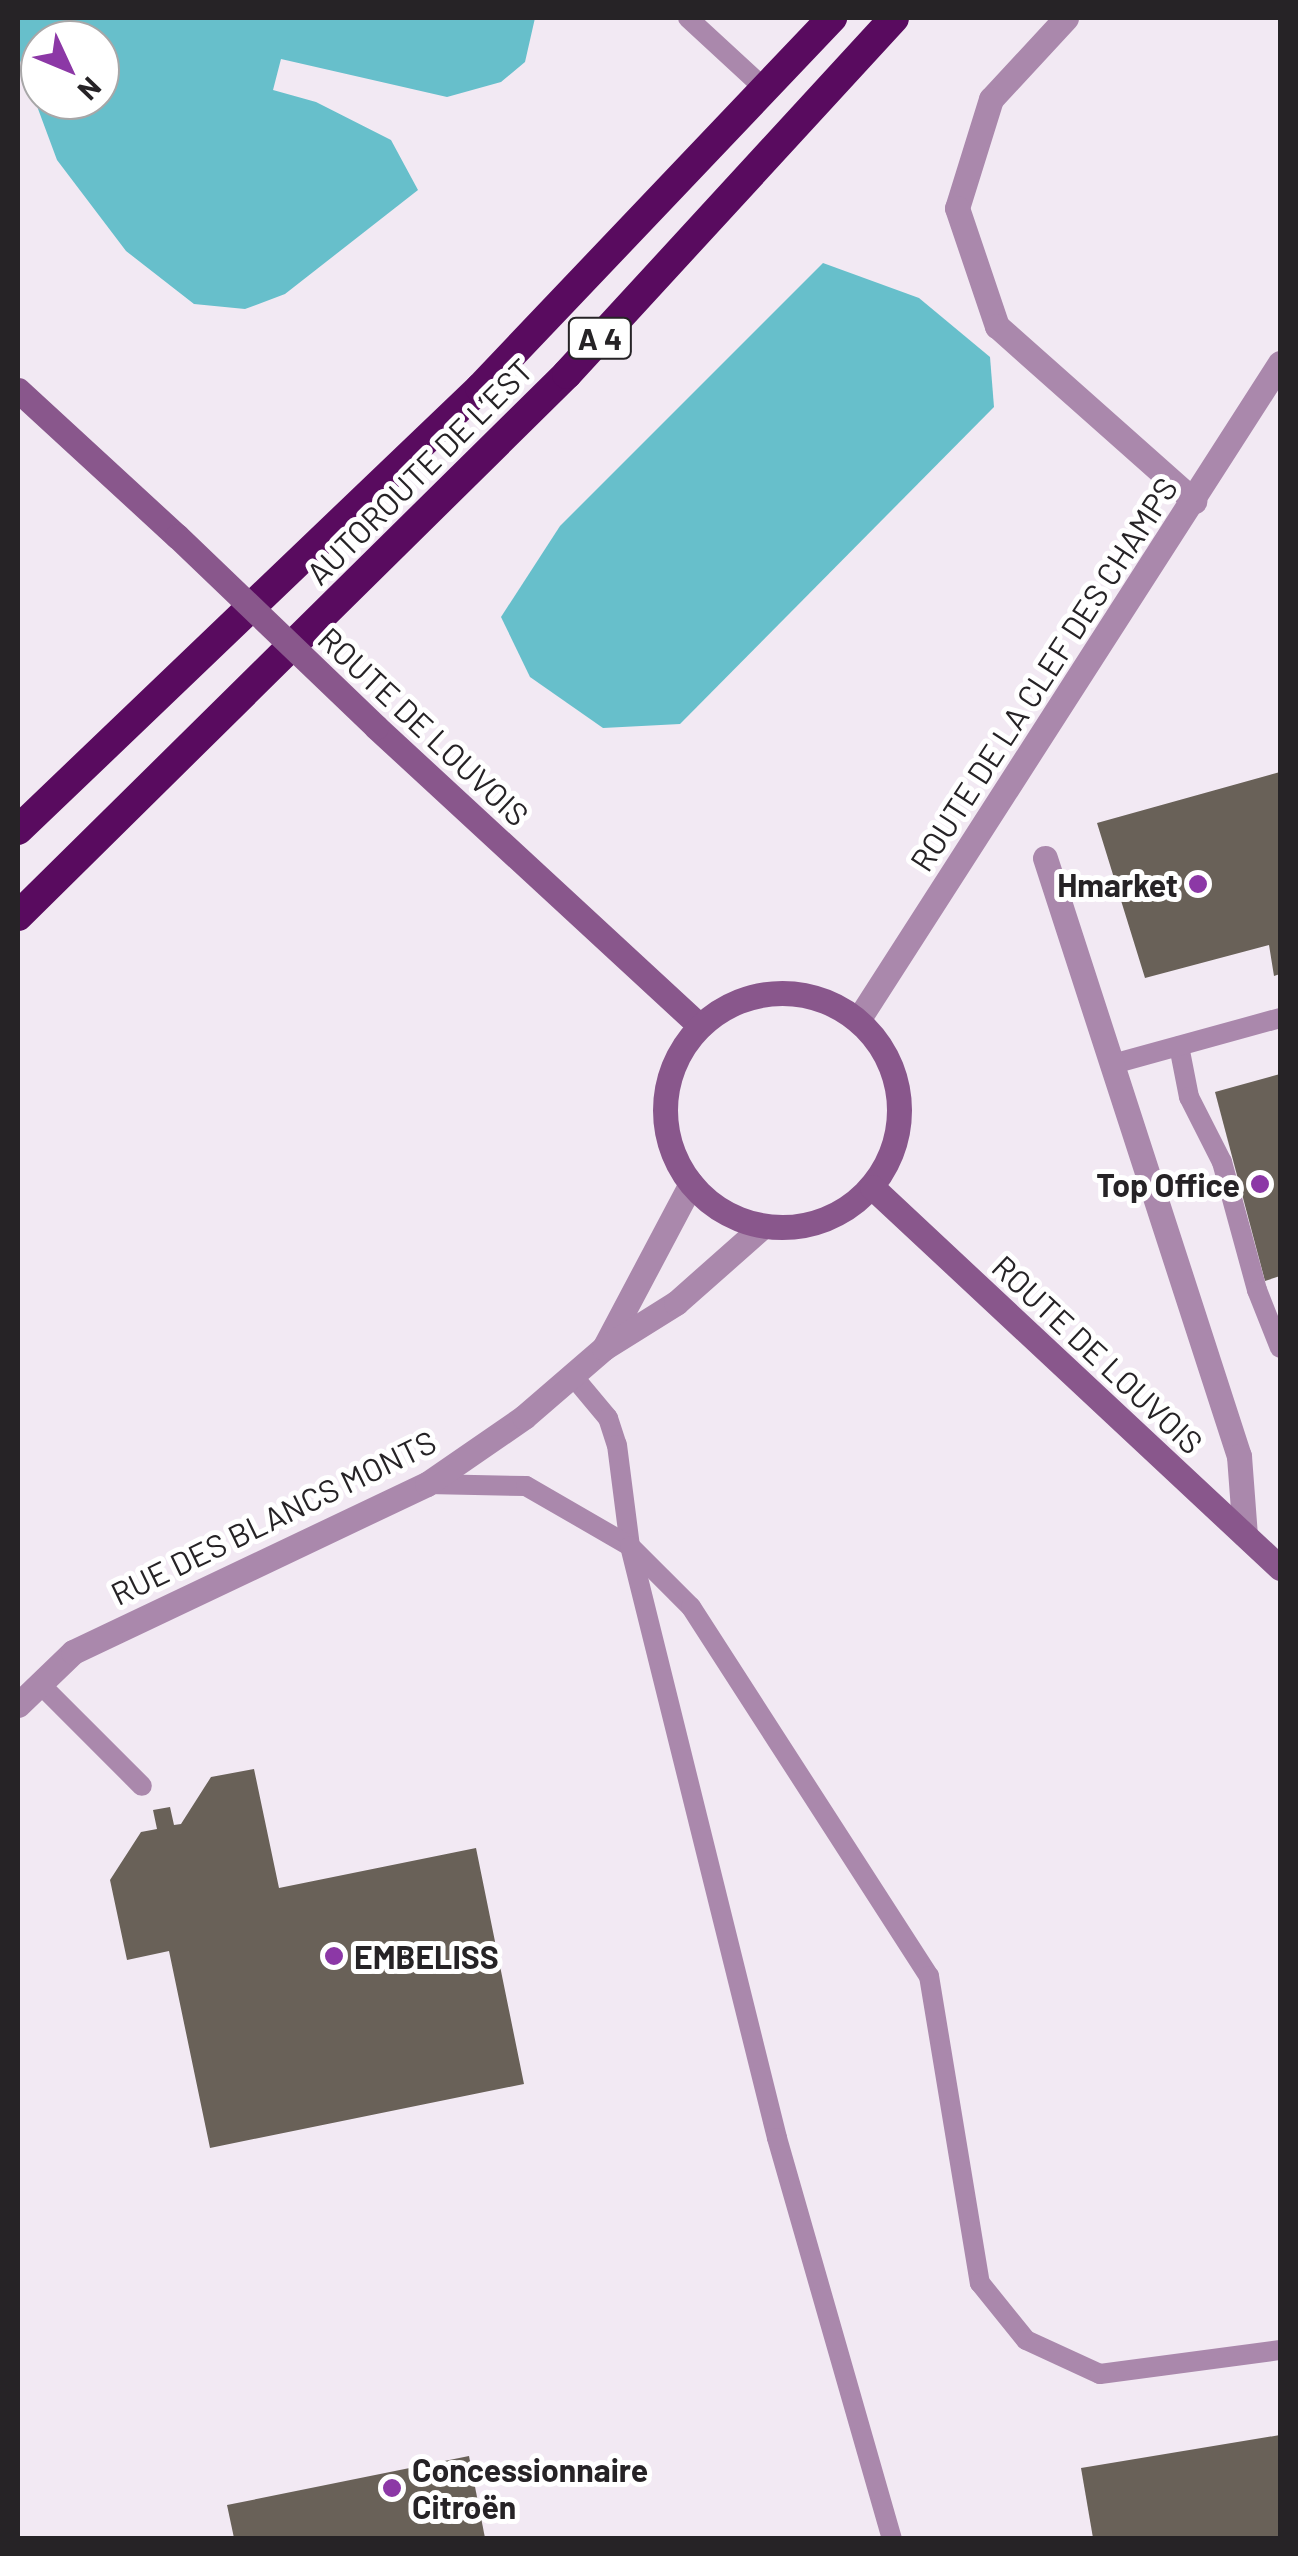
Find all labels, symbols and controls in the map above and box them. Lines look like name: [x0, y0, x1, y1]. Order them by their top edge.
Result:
north arrow: [20, 20, 120, 120]
text: N: [71, 71, 109, 108]
road number: A 4: [568, 313, 632, 363]
street label: AUTOROUTE DE L’EST: [298, 350, 540, 592]
street label: ROUTE DE LA CLEF DES CHAMPS: [901, 470, 1185, 878]
street label: ROUTE DE LOUVOIS: [311, 619, 537, 833]
place label: Hmarket: [1057, 865, 1178, 903]
marker: Hmarket: [1187, 873, 1209, 895]
place label: Top Office: [1096, 1165, 1240, 1203]
marker: Top Office: [1249, 1173, 1271, 1195]
street label: ROUTE DE LOUVOIS: [985, 1247, 1211, 1461]
street label: RUE DES BLANCS MONTS: [104, 1422, 442, 1612]
place label: EMBELISS: [354, 1937, 499, 1975]
marker: EMBELISS: [323, 1945, 345, 1967]
place label: Concessionnaire Citroën: [412, 2451, 648, 2526]
marker: Concessionnaire Citroën: [381, 2477, 403, 2499]

